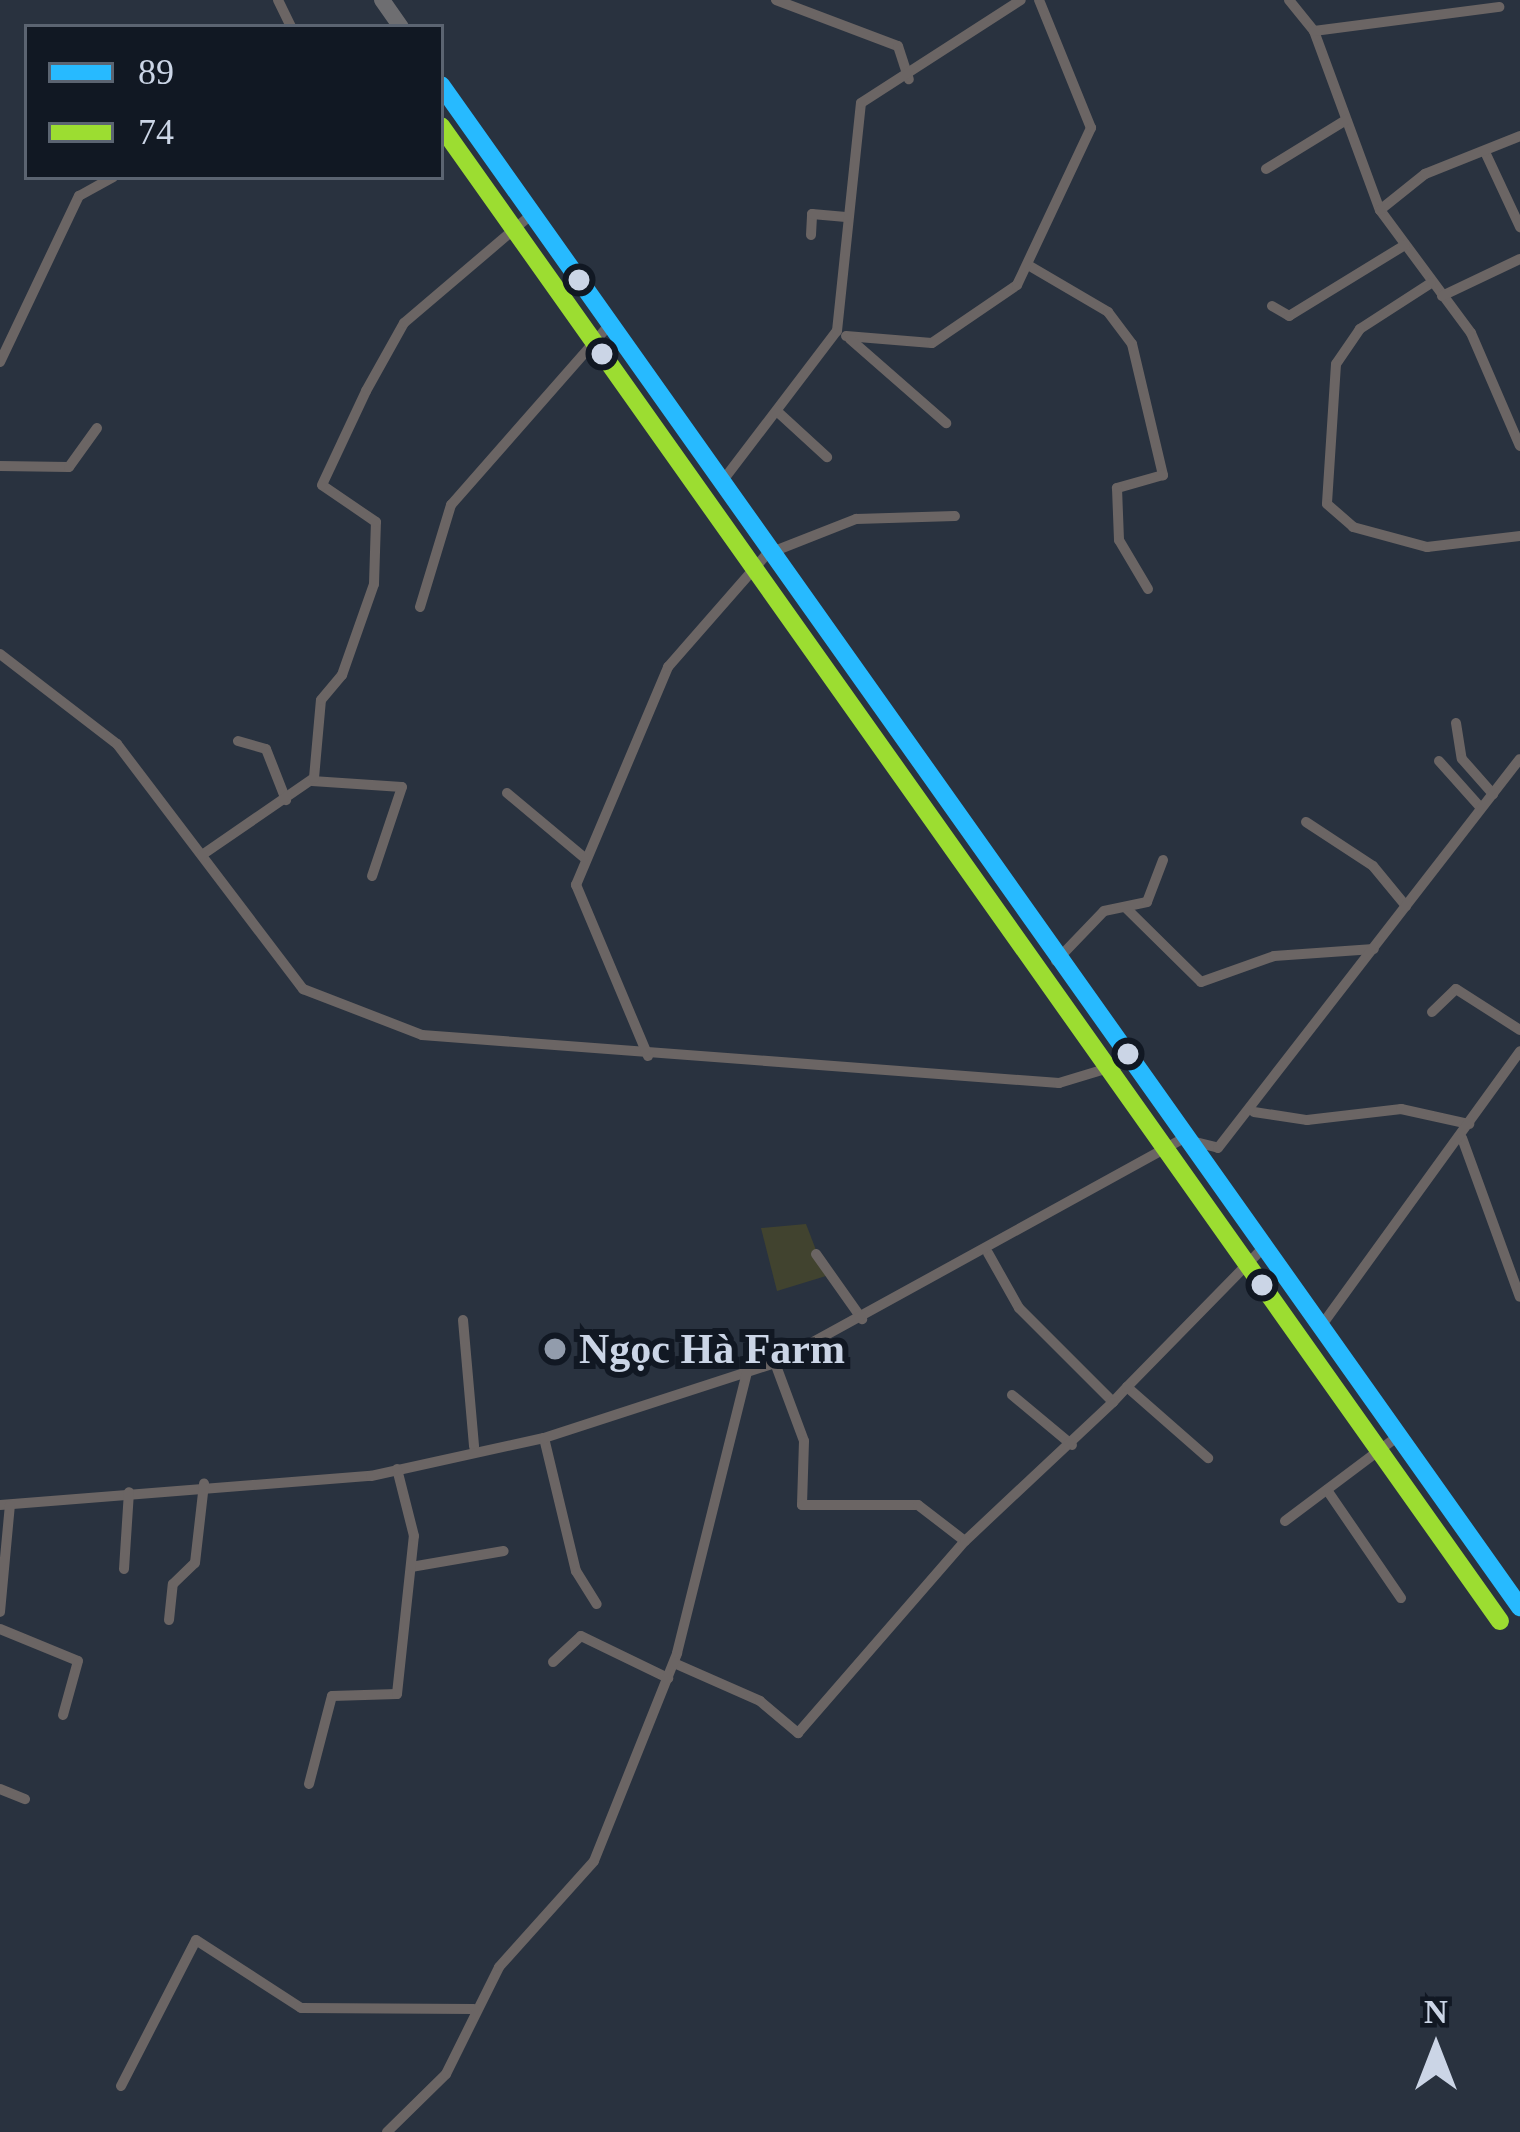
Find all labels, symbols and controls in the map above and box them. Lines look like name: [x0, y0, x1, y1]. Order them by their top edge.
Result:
legend: [24, 24, 444, 180]
text: 89: [138, 52, 174, 92]
text: 74: [138, 112, 174, 152]
unlabelled marker: [568, 269, 590, 291]
unlabelled marker: [591, 343, 613, 365]
unlabelled marker: [1117, 1043, 1139, 1065]
unlabelled marker: [1251, 1274, 1273, 1296]
place label: Ngọc Hà Farm: [579, 1324, 845, 1374]
marker: Ngọc Hà Farm: [542, 1336, 568, 1362]
north arrow: [1376, 1988, 1496, 2108]
text: N: [1424, 1994, 1448, 2030]

